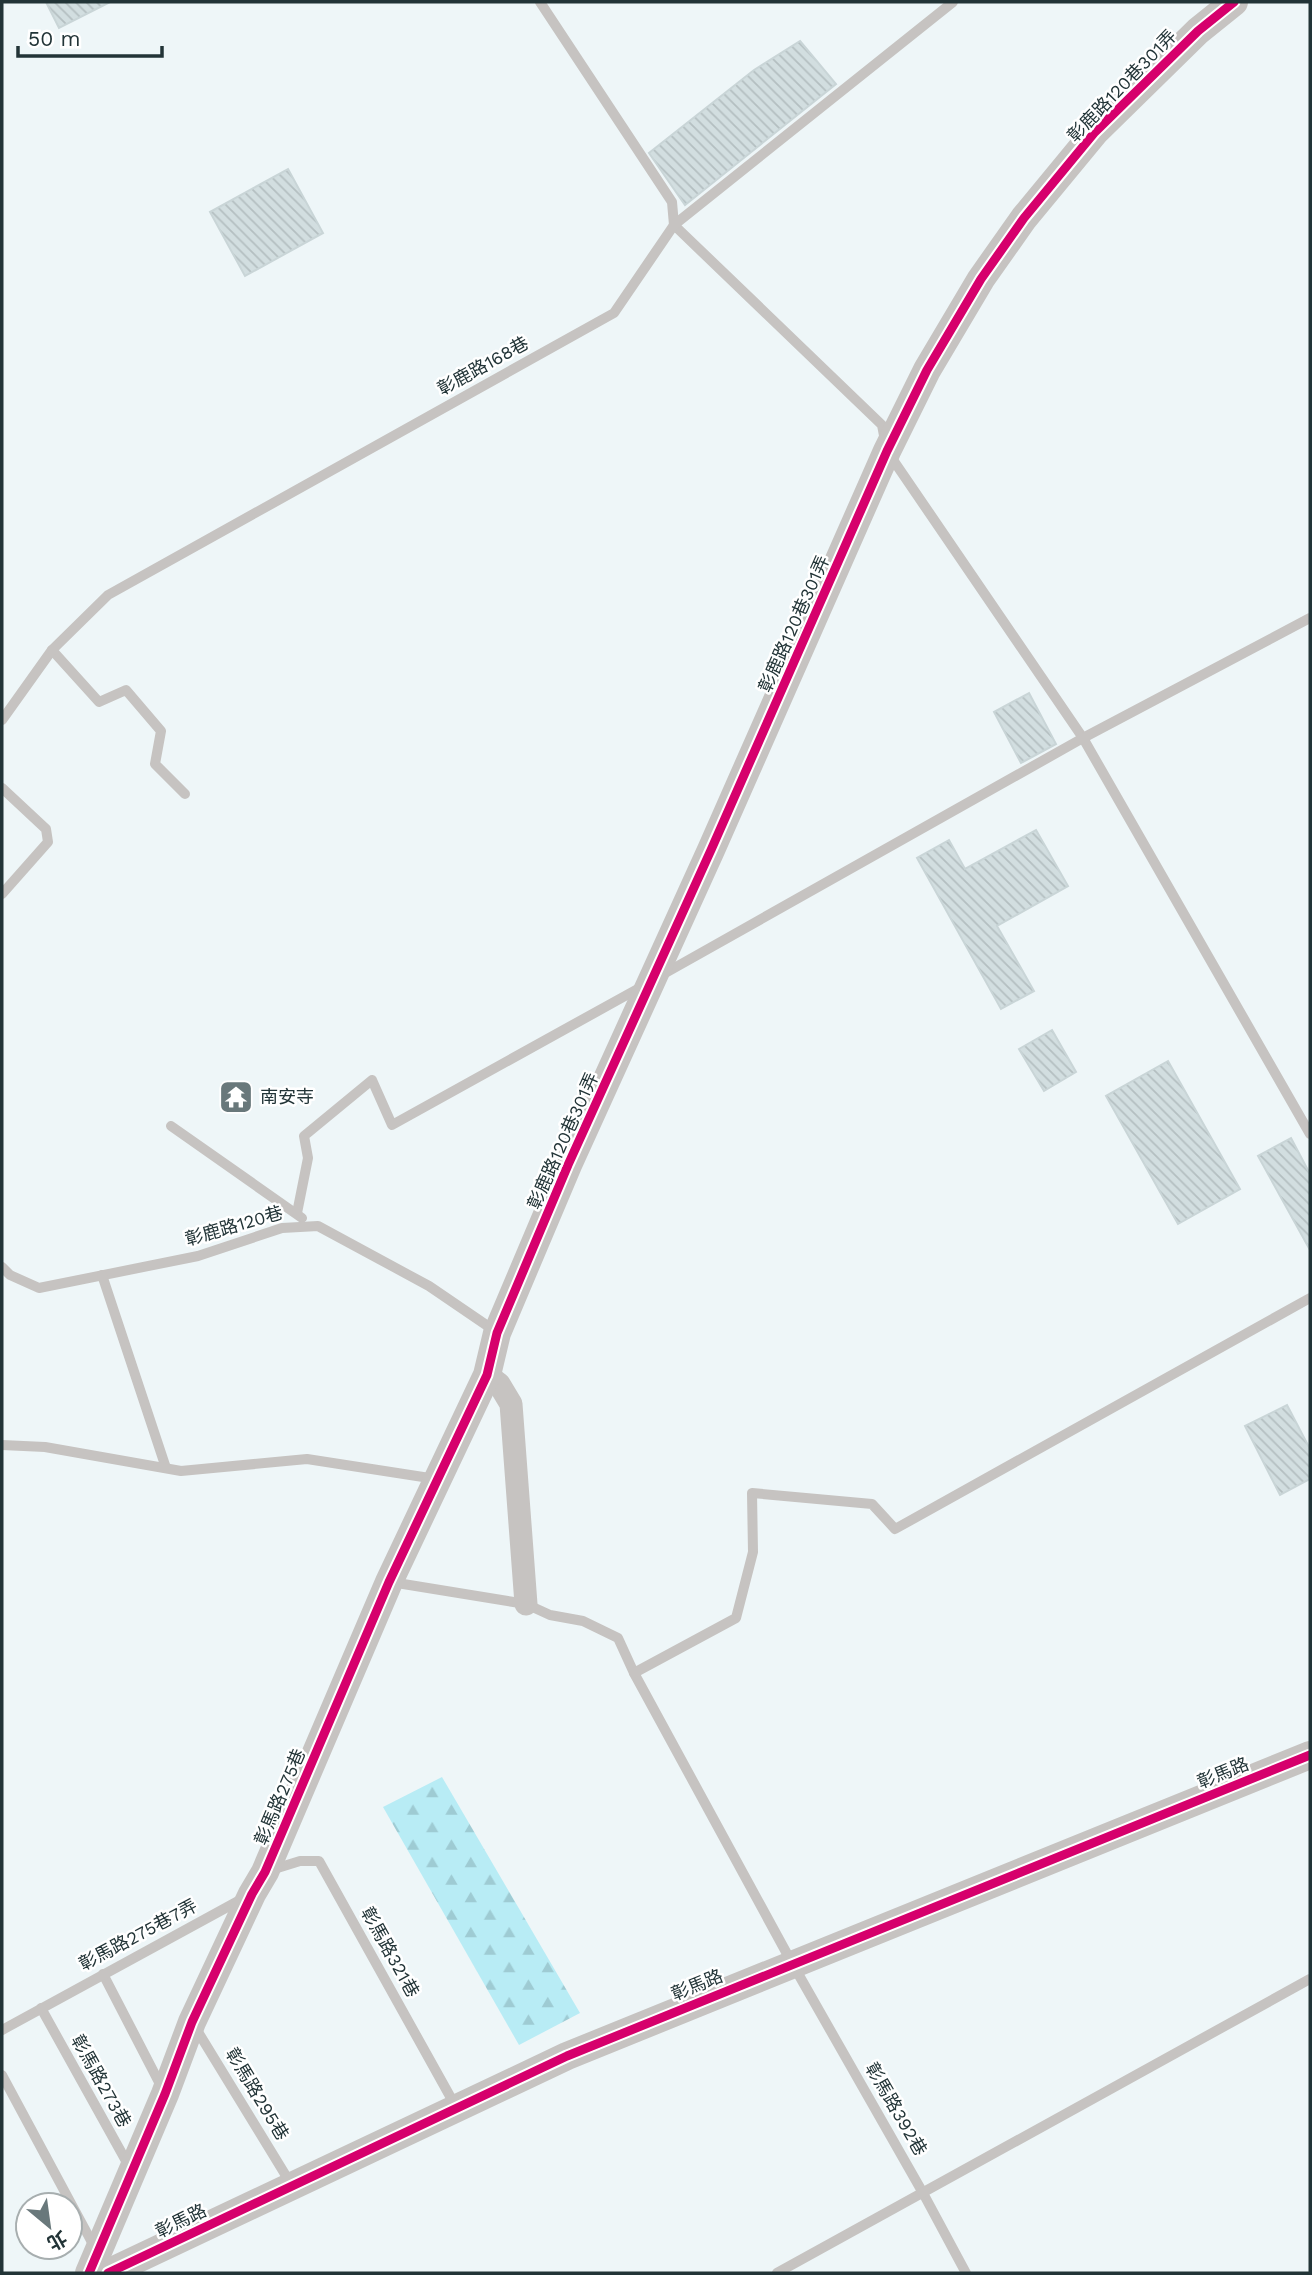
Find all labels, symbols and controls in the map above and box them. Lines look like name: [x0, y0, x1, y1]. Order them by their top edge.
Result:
scale bar: [18, 14, 161, 58]
street label: 彰鹿路120巷301弄: [1063, 25, 1180, 146]
text: 50 m: [28, 26, 80, 51]
street label: 彰鹿路168巷: [433, 332, 532, 399]
street label: 彰鹿路120巷301弄: [754, 552, 833, 695]
street label: 彰鹿路120巷301弄: [523, 1069, 602, 1212]
temple icon: 南安寺: [217, 1078, 255, 1116]
place label: 南安寺: [260, 1086, 314, 1107]
street label: 彰鹿路120巷: [183, 1202, 285, 1249]
street label: 彰馬路275巷: [250, 1745, 309, 1848]
street label: 彰馬路: [1194, 1753, 1252, 1792]
street label: 彰馬路275巷7弄: [75, 1895, 200, 1975]
street label: 彰馬路321巷: [357, 1903, 424, 2001]
street label: 彰馬路: [668, 1965, 726, 2004]
street label: 彰馬路273巷: [67, 2031, 136, 2131]
street label: 彰馬路295巷: [222, 2044, 293, 2144]
street label: 彰馬路392巷: [861, 2058, 932, 2159]
north arrow: [14, 2191, 84, 2261]
street label: 彰馬路: [152, 2199, 210, 2242]
text: 北: [43, 2226, 71, 2255]

